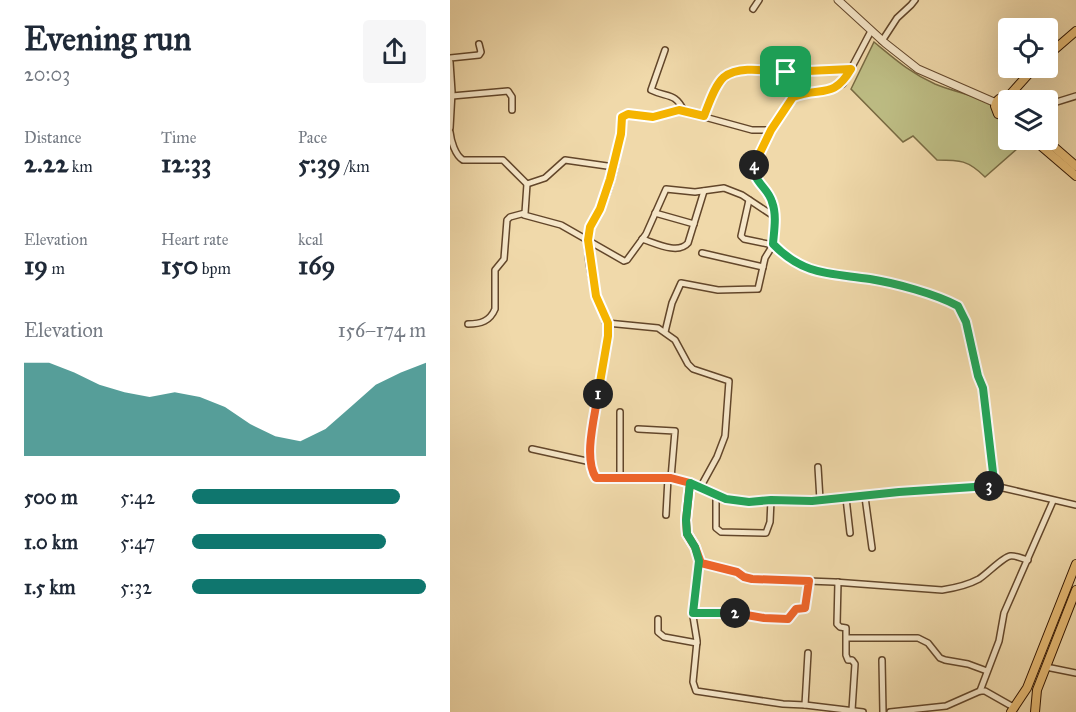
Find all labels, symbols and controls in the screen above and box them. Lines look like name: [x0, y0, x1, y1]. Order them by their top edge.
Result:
map controls: [998, 18, 1058, 150]
button: locate: [998, 18, 1058, 78]
text: Evening run: [24, 19, 191, 59]
button: share: [363, 20, 426, 83]
pin: [760, 46, 811, 97]
icon: arrive: [769, 55, 802, 88]
text: 20:03: [24, 62, 70, 86]
button: layers: [998, 90, 1058, 150]
text: Distance: [24, 128, 81, 147]
text: Time: [161, 128, 196, 147]
text: Pace: [298, 128, 327, 147]
text: 2.22: [24, 147, 68, 179]
text: 12:33: [161, 147, 211, 179]
text: 5:39: [298, 147, 341, 179]
pin: 4: [739, 150, 769, 180]
text: 4: [750, 155, 758, 174]
text: km: [68, 157, 93, 176]
text: /km: [341, 157, 370, 176]
text: Elevation: [24, 230, 88, 249]
text: Heart rate: [161, 230, 228, 249]
text: kcal: [298, 230, 323, 249]
text: 19: [24, 249, 48, 281]
text: 150: [161, 249, 198, 281]
text: 169: [298, 249, 336, 281]
text: m: [48, 259, 65, 278]
text: bpm: [198, 259, 231, 278]
text: Elevation: [24, 318, 103, 342]
text: 156–174 m: [338, 318, 426, 342]
pin: 1: [583, 379, 613, 409]
text: 1: [595, 384, 601, 403]
pin: 3: [974, 471, 1004, 501]
text: 3: [986, 476, 992, 495]
text: 500 m: [24, 485, 78, 509]
text: 5:42: [120, 485, 155, 509]
text: 1.0 km: [24, 530, 78, 554]
text: 5:47: [120, 530, 155, 554]
text: 1.5 km: [24, 575, 75, 599]
text: 5:32: [120, 575, 152, 599]
pin: 2: [720, 598, 750, 628]
text: 2: [731, 603, 739, 622]

